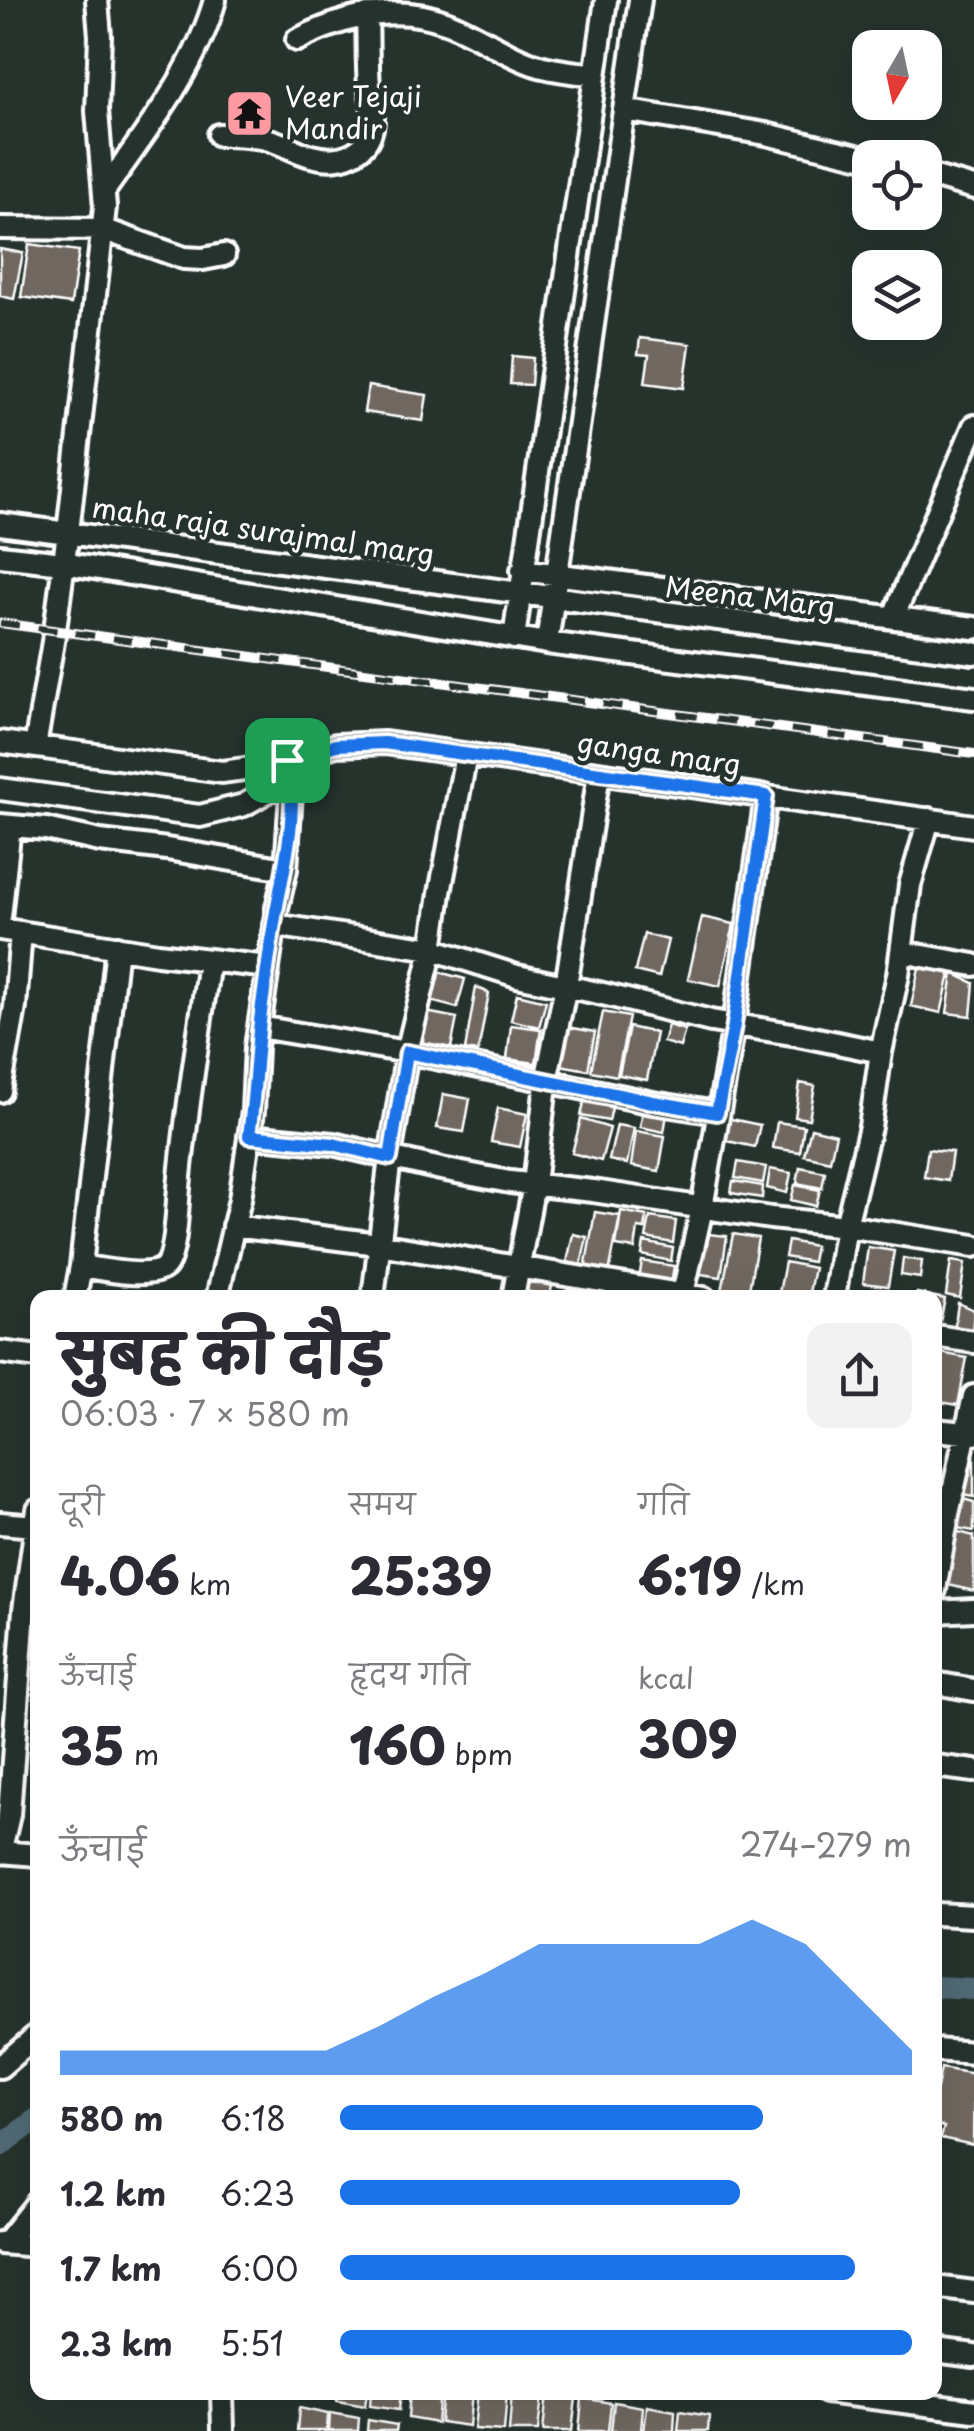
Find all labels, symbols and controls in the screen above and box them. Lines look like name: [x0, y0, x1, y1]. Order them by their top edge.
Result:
north arrow: [852, 30, 942, 120]
map controls: [852, 30, 942, 340]
place label: Veer Tejaji Mandir: [285, 74, 422, 149]
temple icon: Veer Tejaji Mandir: [224, 87, 276, 139]
button: locate: [852, 140, 942, 230]
button: layers: [852, 250, 942, 340]
street label: maha raja surajmal marg: [89, 484, 437, 575]
street label: Meena Marg: [663, 564, 838, 627]
pin: [245, 718, 330, 803]
street label: ganga marg: [575, 720, 744, 785]
icon: arrive: [260, 733, 315, 788]
text: सुबह की दौड़: [60, 1310, 386, 1393]
button: share: [807, 1323, 912, 1428]
text: 06:03 · 7 × 580 m: [60, 1389, 350, 1437]
text: दूरी: [60, 1482, 104, 1525]
text: समय: [349, 1482, 416, 1525]
text: गति: [638, 1482, 689, 1525]
text: 4.06: [60, 1536, 180, 1612]
text: 25:39: [349, 1536, 492, 1612]
text: 6:19: [638, 1536, 742, 1612]
text: km: [180, 1562, 231, 1605]
text: /km: [742, 1562, 805, 1605]
text: ऊँचाई: [60, 1652, 135, 1695]
text: हृदय गति: [349, 1652, 470, 1695]
text: kcal: [638, 1656, 694, 1699]
text: 309: [638, 1699, 738, 1775]
text: 35: [60, 1706, 125, 1782]
text: 160: [349, 1706, 446, 1782]
text: m: [125, 1732, 159, 1775]
text: bpm: [446, 1732, 513, 1775]
text: 274–279 m: [740, 1820, 912, 1868]
text: ऊँचाई: [60, 1824, 146, 1872]
text: 580 m: [60, 2094, 163, 2142]
text: 6:18: [220, 2094, 286, 2142]
text: 1.2 km: [60, 2169, 166, 2217]
text: 6:23: [220, 2169, 295, 2217]
text: 1.7 km: [60, 2244, 162, 2292]
text: 6:00: [220, 2244, 298, 2292]
text: 2.3 km: [60, 2319, 173, 2367]
text: 5:51: [220, 2319, 284, 2367]

